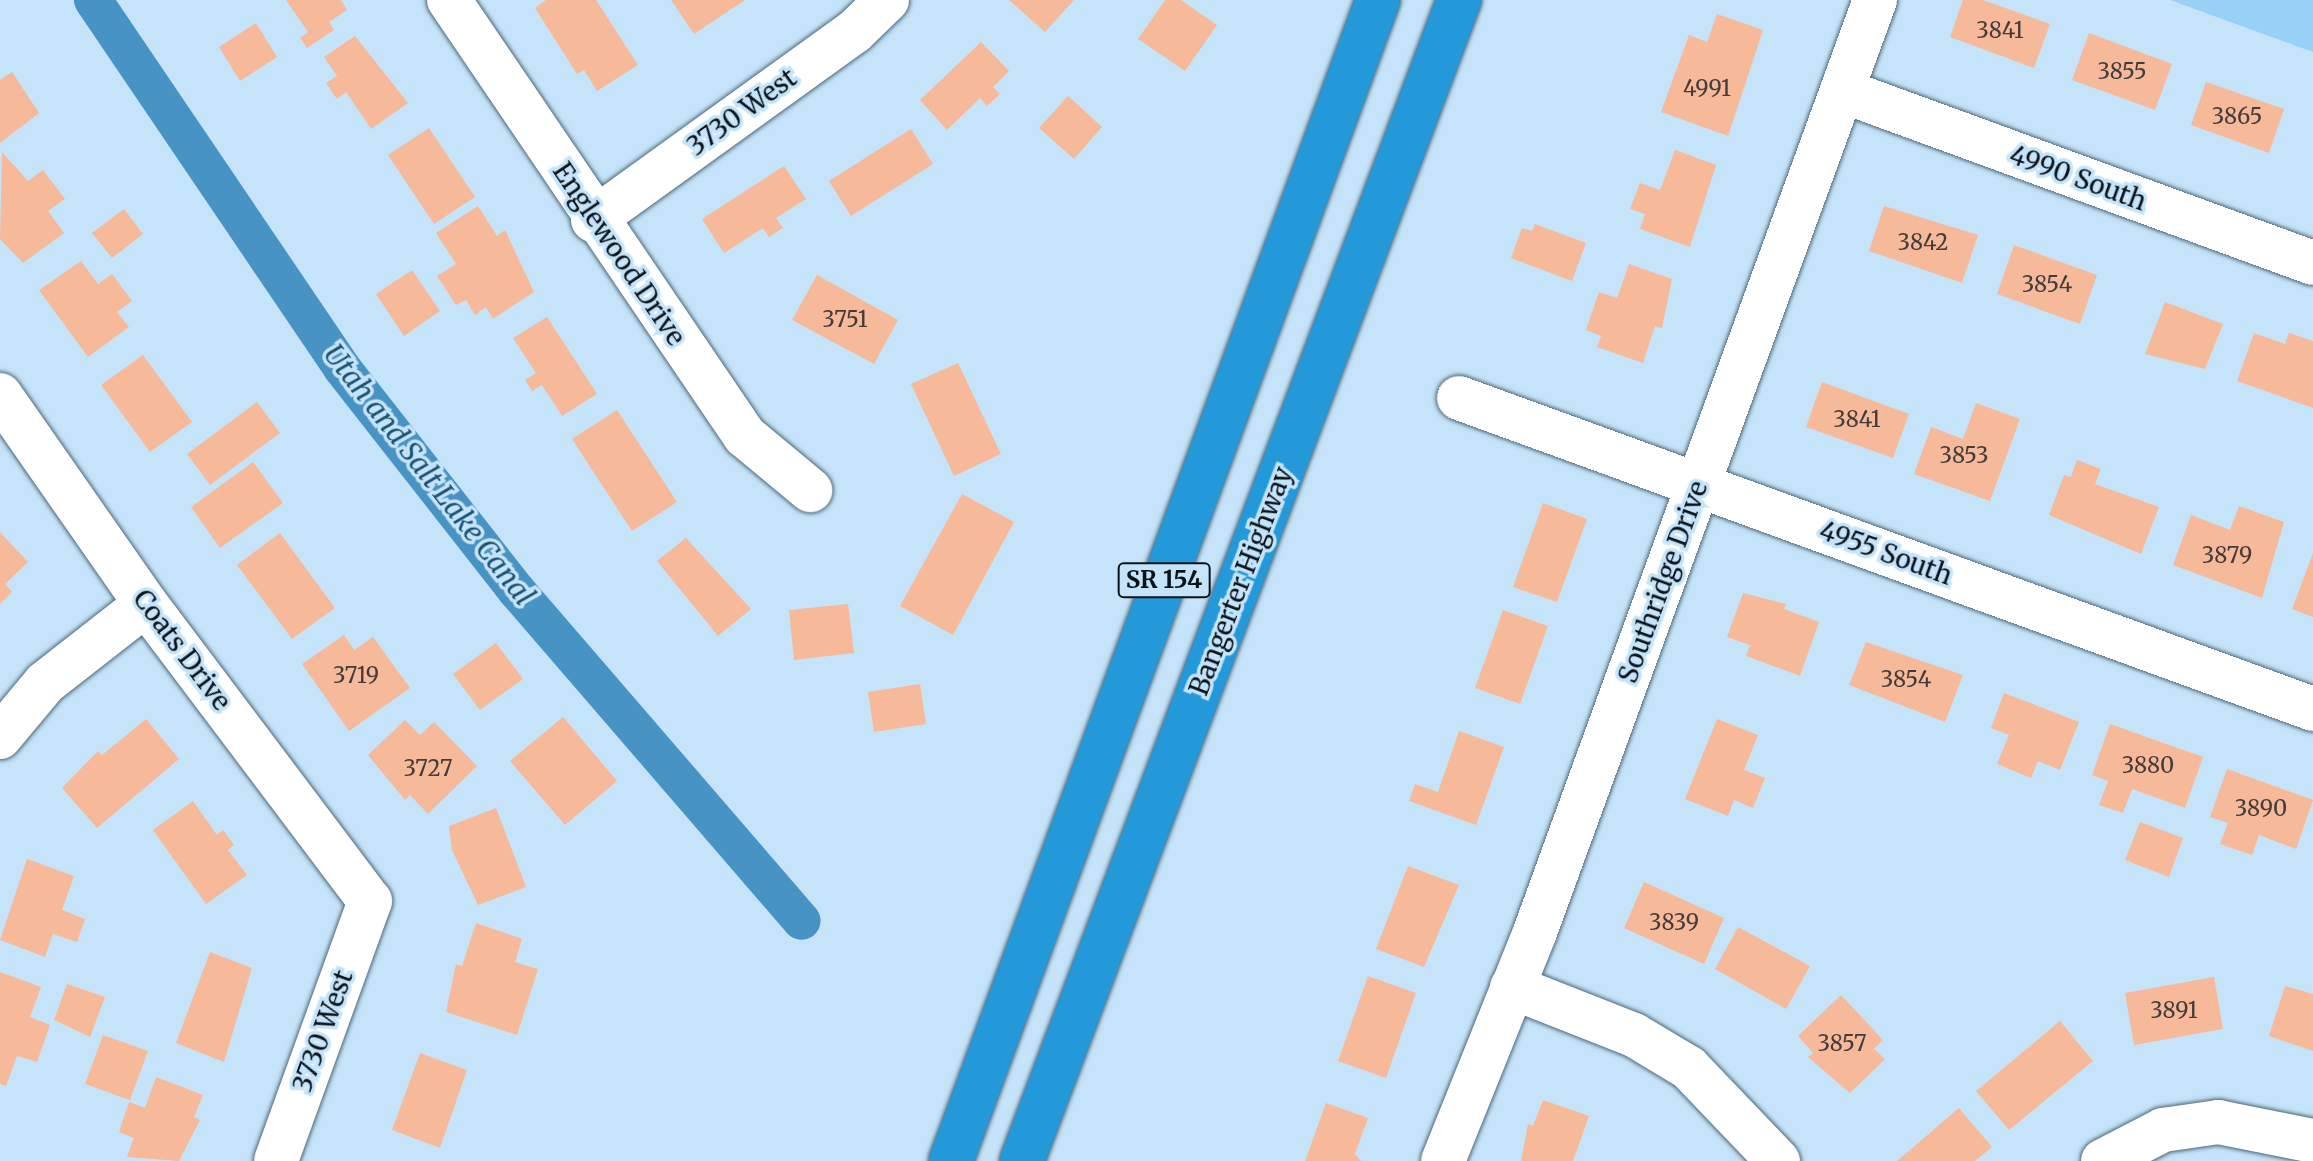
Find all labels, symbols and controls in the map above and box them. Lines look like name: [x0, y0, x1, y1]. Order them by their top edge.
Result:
house number: 3841: [1976, 18, 2024, 44]
house number: 3855: [2097, 59, 2147, 85]
street label: 3730 West: [681, 62, 803, 162]
house number: 4991: [1683, 76, 1731, 102]
house number: 3865: [2212, 104, 2262, 130]
street label: 4990 South: [2006, 139, 2150, 217]
street label: Englewood Drive: [546, 157, 692, 351]
house number: 3842: [1898, 230, 1948, 256]
house number: 3854: [2022, 272, 2072, 298]
house number: 3751: [822, 307, 868, 333]
water label: Utah and Salt Lake Canal: [317, 338, 541, 612]
house number: 3841: [1833, 407, 1881, 433]
house number: 3853: [1940, 443, 1988, 469]
street label: Bangerter Highway: [1183, 462, 1299, 700]
street label: Southridge Drive: [1612, 477, 1714, 687]
street label: 4955 South: [1815, 515, 1957, 591]
house number: 3879: [2202, 543, 2252, 569]
road number: SR 154: [1116, 560, 1212, 600]
street label: Coats Drive: [127, 584, 237, 716]
house number: 3719: [333, 663, 379, 689]
house number: 3854: [1881, 667, 1931, 693]
house number: 3880: [2122, 753, 2174, 779]
house number: 3727: [404, 756, 452, 782]
house number: 3890: [2235, 796, 2287, 822]
house number: 3839: [1649, 910, 1699, 936]
street label: 3730 West: [287, 966, 359, 1096]
house number: 3891: [2150, 998, 2198, 1024]
house number: 3857: [1817, 1031, 1867, 1057]

